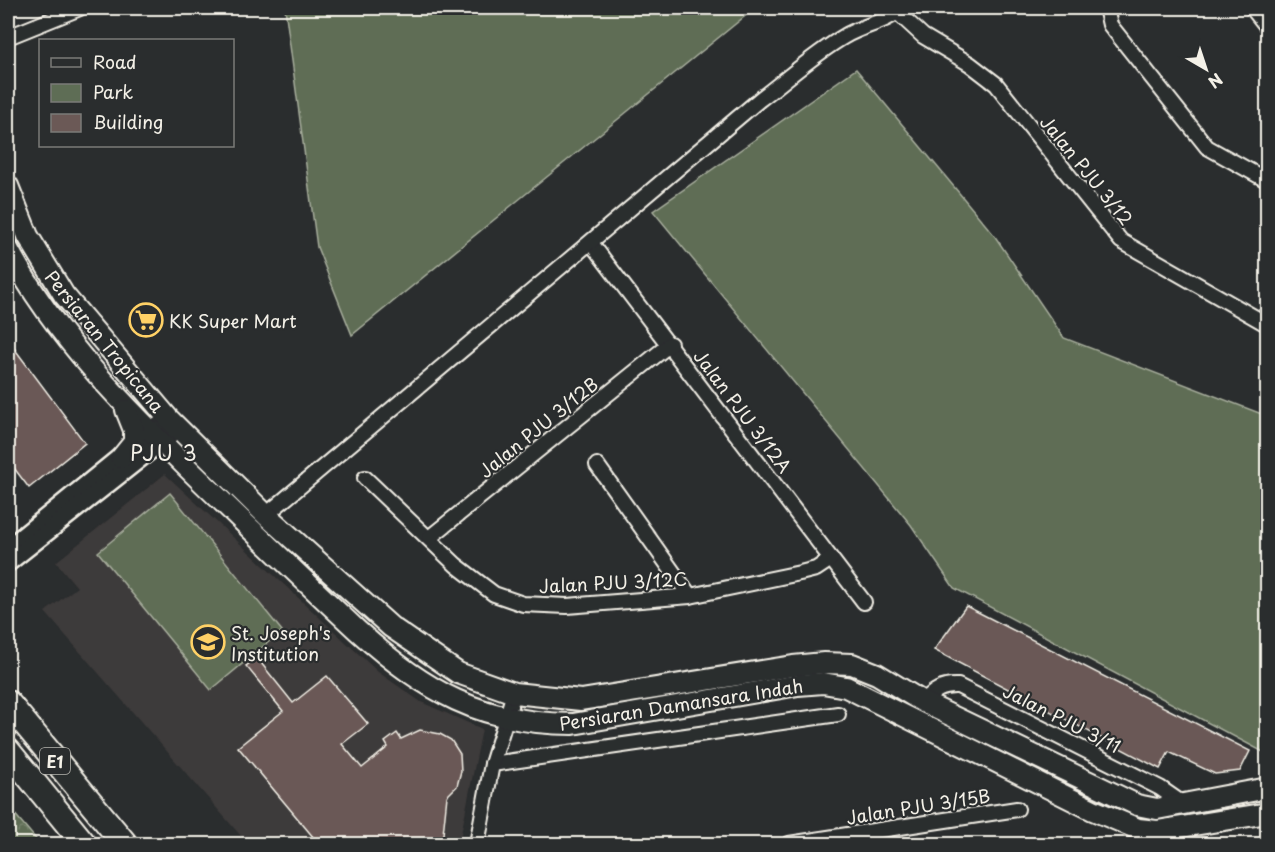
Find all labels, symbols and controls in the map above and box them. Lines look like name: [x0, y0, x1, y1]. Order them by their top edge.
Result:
legend: [39, 39, 234, 147]
north arrow: [1176, 39, 1236, 99]
text: Road: [93, 48, 137, 75]
text: N: [1204, 68, 1229, 95]
text: Park: [93, 78, 133, 105]
text: Building: [93, 108, 163, 135]
street label: Jalan PJU 3/12: [1034, 109, 1140, 231]
street label: Persiaran Tropicana: [39, 264, 171, 419]
supermarket icon: KK Super Mart: [128, 302, 164, 338]
place label: KK Super Mart: [169, 307, 297, 334]
street label: Jalan PJU 3/12A: [688, 344, 798, 478]
street label: Jalan PJU 3/12B: [473, 370, 603, 484]
district label: PJU 3: [130, 436, 198, 468]
street label: Jalan PJU 3/12C: [538, 565, 688, 599]
place label: St. Joseph's Institution: [231, 619, 331, 667]
school or university icon: St. Joseph's Institution: [190, 624, 226, 660]
street label: Persiaran Damansara Indah: [557, 671, 805, 737]
street label: Jalan PJU 3/11: [998, 677, 1126, 759]
road number: E1: [40, 748, 70, 774]
street label: Jalan PJU 3/15B: [844, 781, 992, 831]

